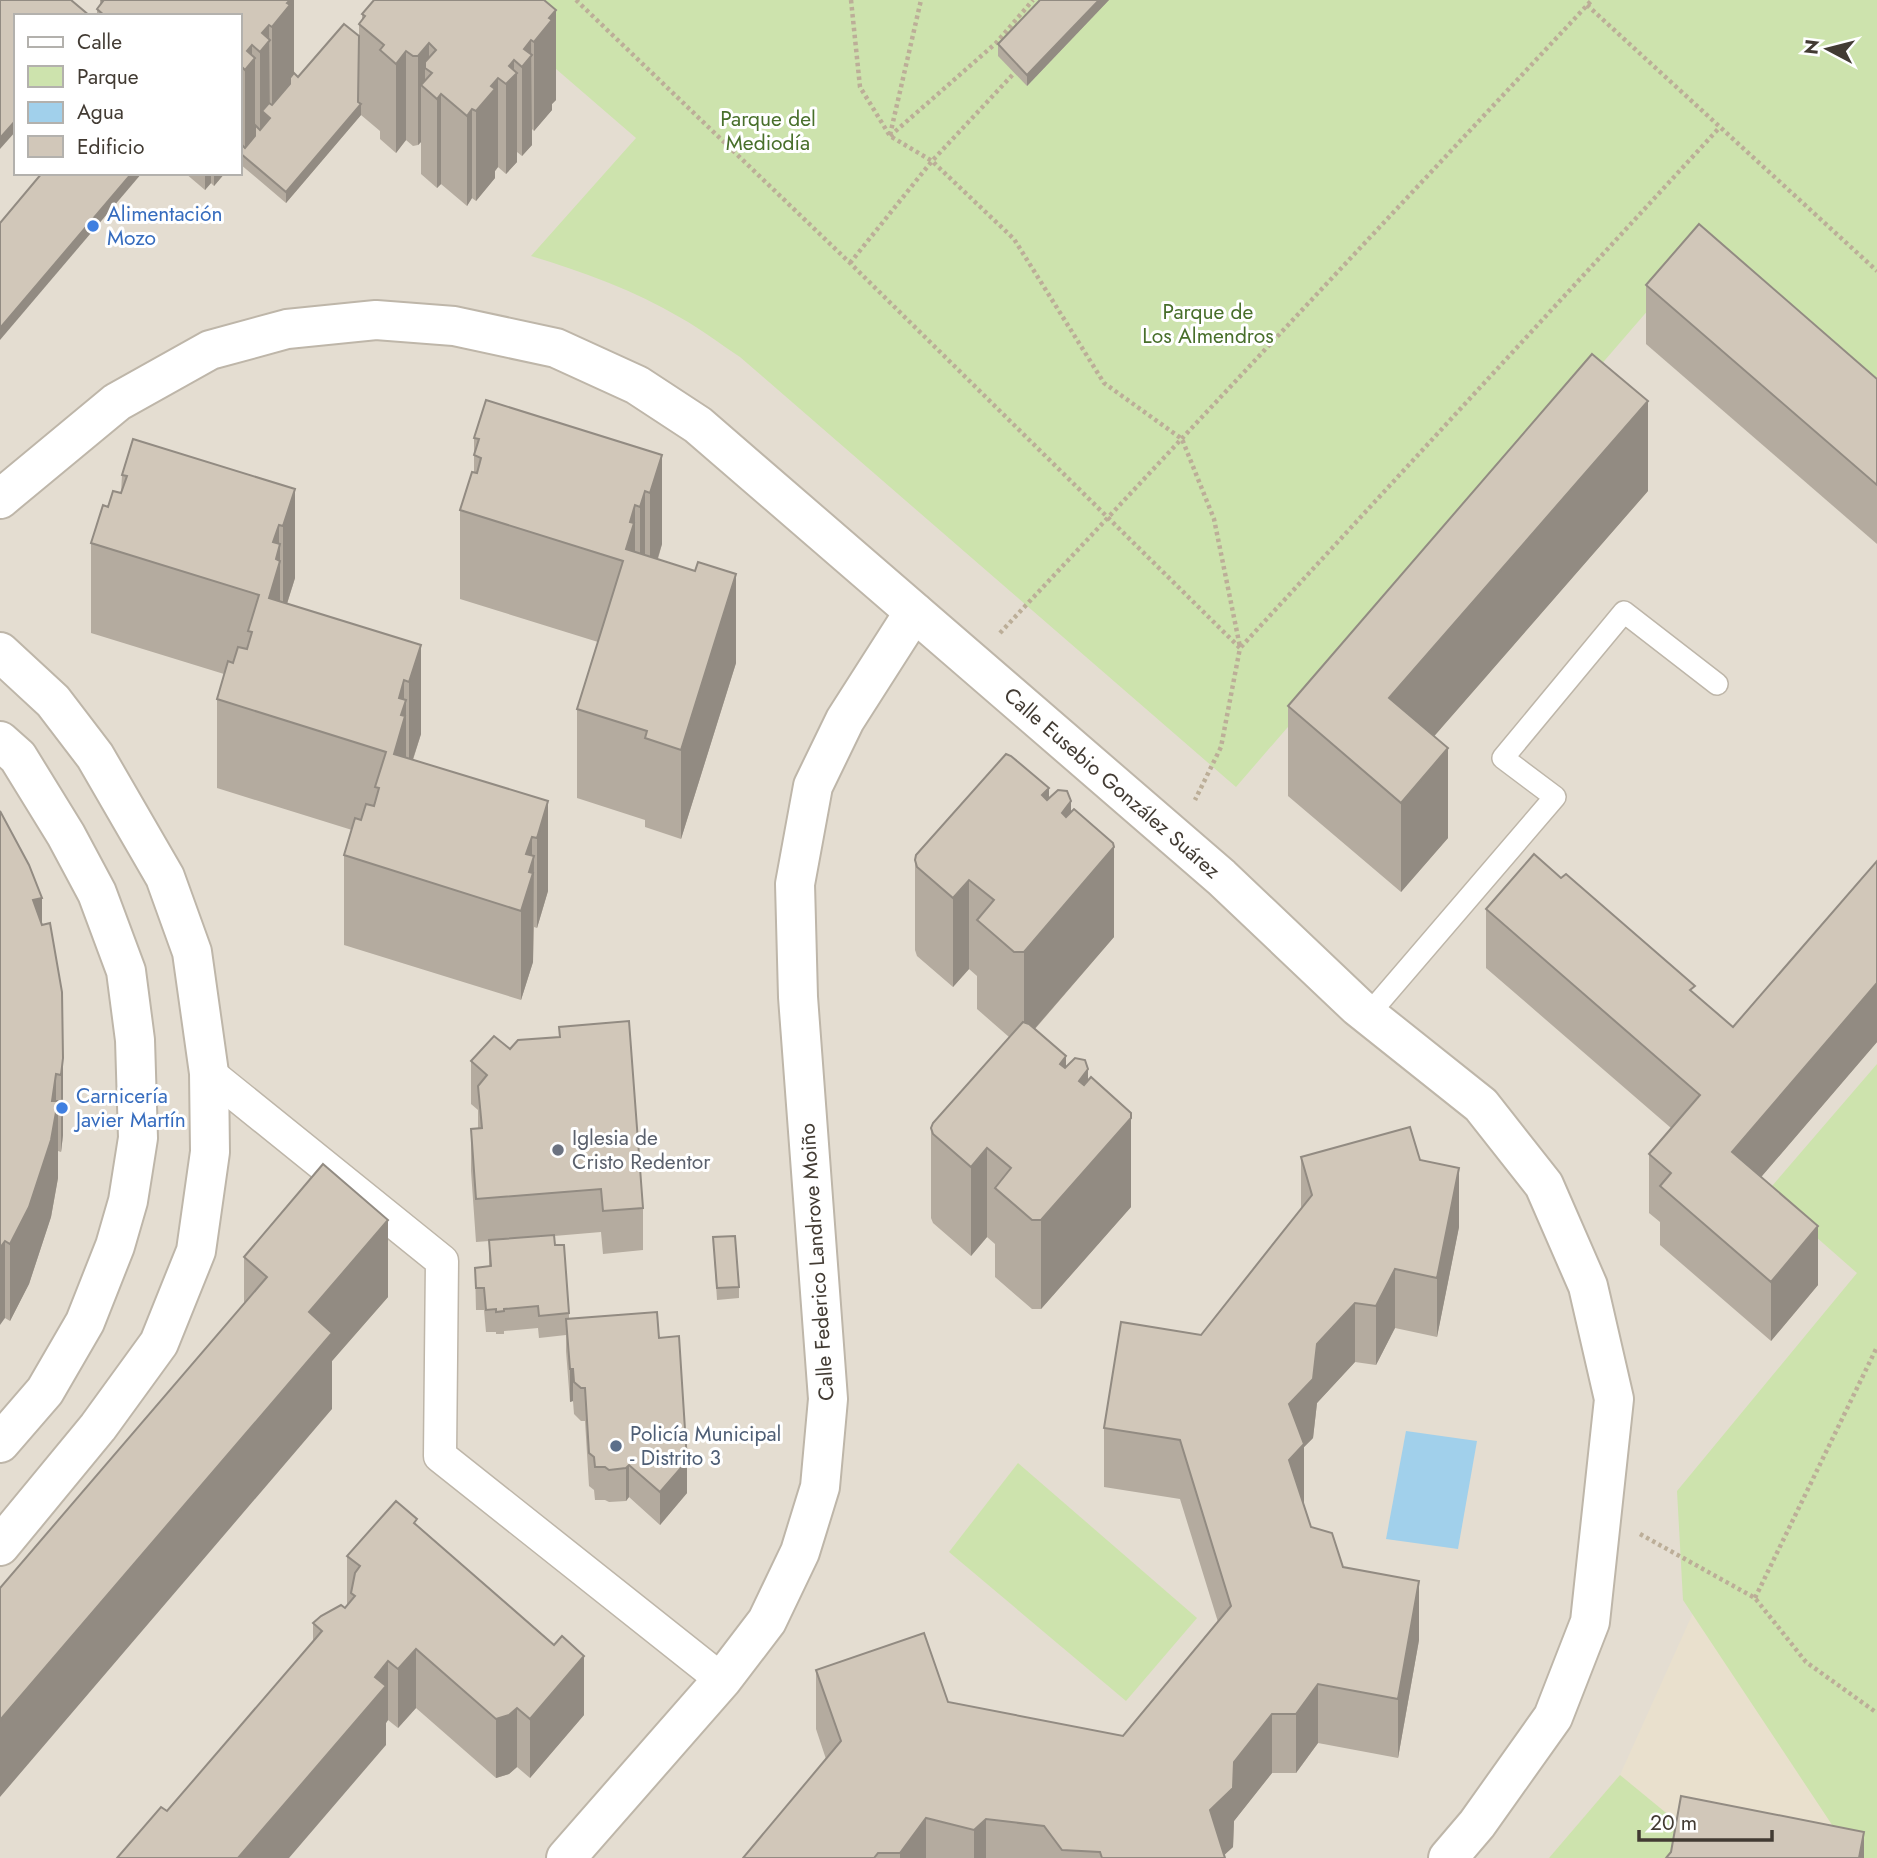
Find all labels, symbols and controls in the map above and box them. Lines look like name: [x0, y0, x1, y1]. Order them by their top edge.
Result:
legend: [14, 14, 242, 175]
north arrow: [1793, 14, 1863, 84]
text: Calle: [77, 27, 122, 57]
text: N: [1797, 38, 1826, 56]
text: Parque: [77, 62, 139, 92]
text: Agua: [77, 97, 124, 127]
park label: Parque del Mediodía: [720, 104, 816, 158]
text: Edificio: [77, 132, 144, 162]
place label: Alimentación Mozo: [107, 199, 223, 253]
marker: Alimentación Mozo: [85, 218, 101, 234]
park label: Parque de Los Almendros: [1142, 297, 1274, 351]
street label: Calle Eusebio González Suárez: [997, 680, 1227, 886]
place label: Carnicería Javier Martín: [73, 1081, 186, 1135]
marker: Carnicería Javier Martín: [54, 1100, 70, 1116]
street label: Calle Federico Landrove Moiño: [792, 1122, 842, 1402]
place label: Iglesia de Cristo Redentor: [572, 1123, 711, 1177]
marker: Iglesia de Cristo Redentor: [550, 1142, 566, 1158]
place label: Policía Municipal - Distrito 3: [630, 1419, 781, 1473]
marker: Policía Municipal - Distrito 3: [608, 1438, 624, 1454]
scale bar: [1639, 1798, 1772, 1842]
text: 20 m: [1650, 1808, 1697, 1838]

